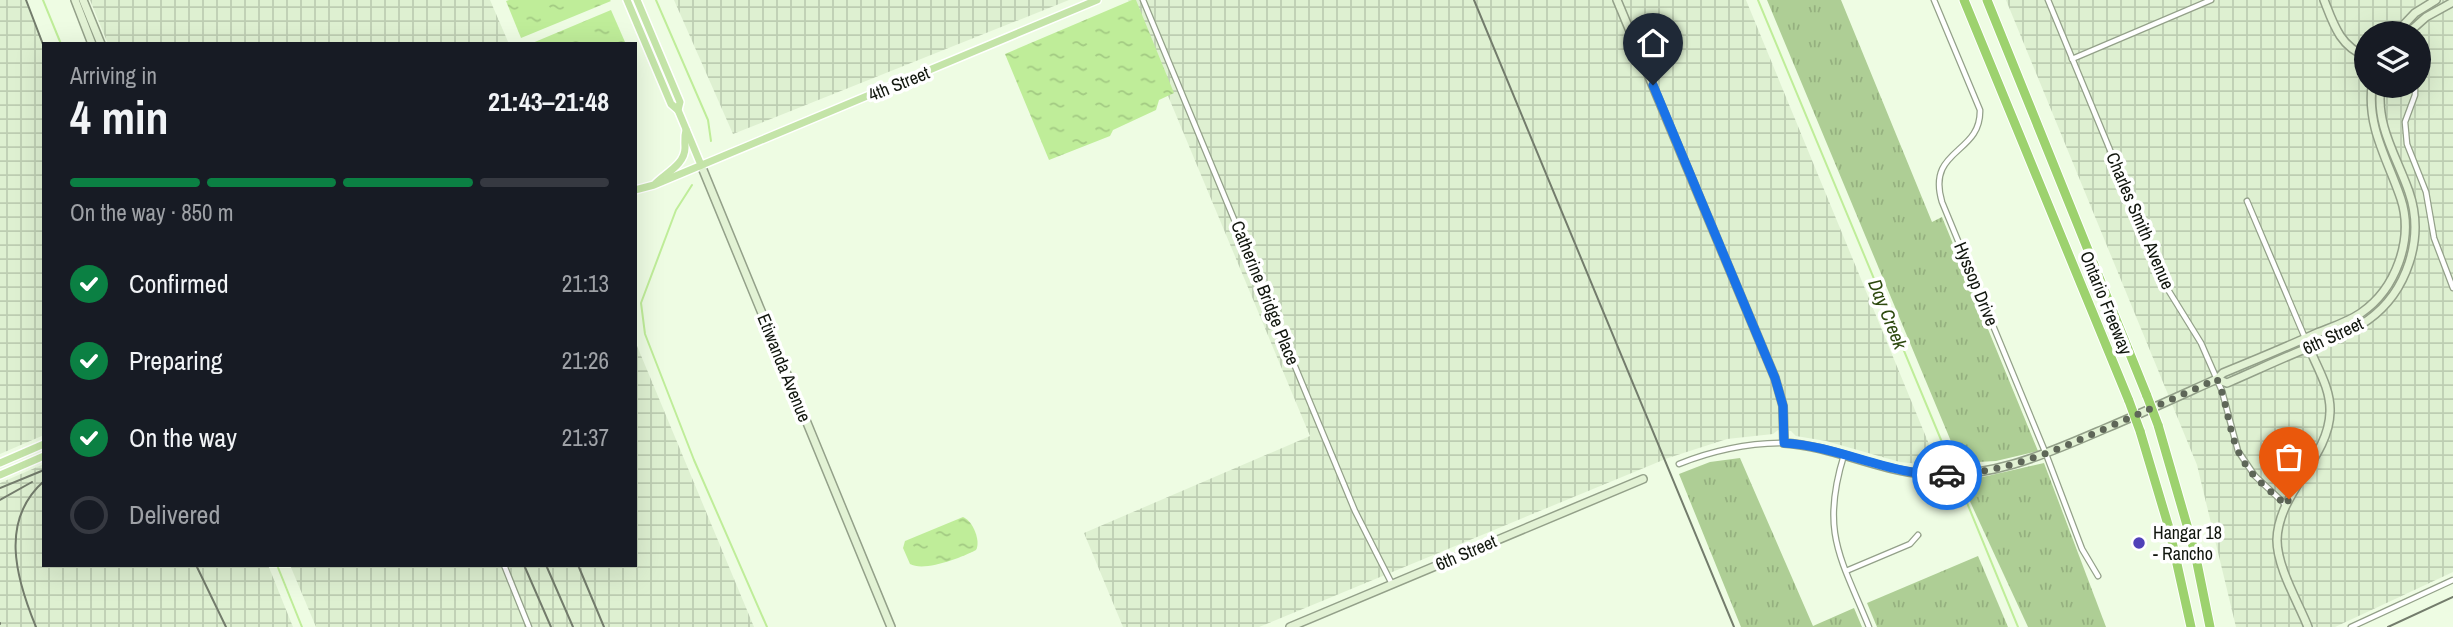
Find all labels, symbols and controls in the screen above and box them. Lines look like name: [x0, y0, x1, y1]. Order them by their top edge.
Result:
pin: [1623, 13, 1683, 85]
map controls: [2354, 21, 2431, 98]
button: layers: [2354, 21, 2431, 98]
icon: home: [1634, 24, 1672, 62]
text: Arriving in: [70, 60, 157, 91]
street label: 4th Street: [864, 60, 933, 107]
text: 21:43–21:48: [488, 84, 609, 119]
text: 4 min: [70, 86, 169, 148]
street label: Charles Smith Avenue: [2100, 148, 2181, 293]
text: On the way · 850 m: [70, 197, 234, 228]
street label: Catherine Bridge Place: [1225, 217, 1306, 369]
street label: Hyssop Drive: [1948, 238, 2005, 330]
street label: Ontario Freeway: [2074, 247, 2139, 359]
icon: check: [70, 265, 108, 303]
text: Confirmed: [129, 266, 229, 301]
text: 21:13: [562, 268, 609, 299]
water label: Day Creek: [1862, 275, 1914, 354]
street label: Etiwanda Avenue: [751, 310, 818, 426]
street label: 6th Street: [2298, 311, 2367, 360]
icon: check: [70, 342, 108, 380]
text: Preparing: [129, 343, 223, 378]
text: 21:26: [562, 345, 609, 376]
icon: check: [70, 419, 108, 457]
text: On the way: [129, 420, 237, 455]
text: 21:37: [562, 422, 609, 453]
pin: [2259, 427, 2319, 499]
icon: bag: [2270, 438, 2308, 476]
courier: [1912, 440, 1982, 510]
icon: car: [1928, 456, 1966, 494]
text: Delivered: [129, 497, 220, 532]
place label: Hangar 18 - Rancho: [2153, 520, 2222, 566]
street label: 6th Street: [1431, 529, 1500, 577]
marker: Hangar 18 - Rancho: [2131, 535, 2147, 551]

